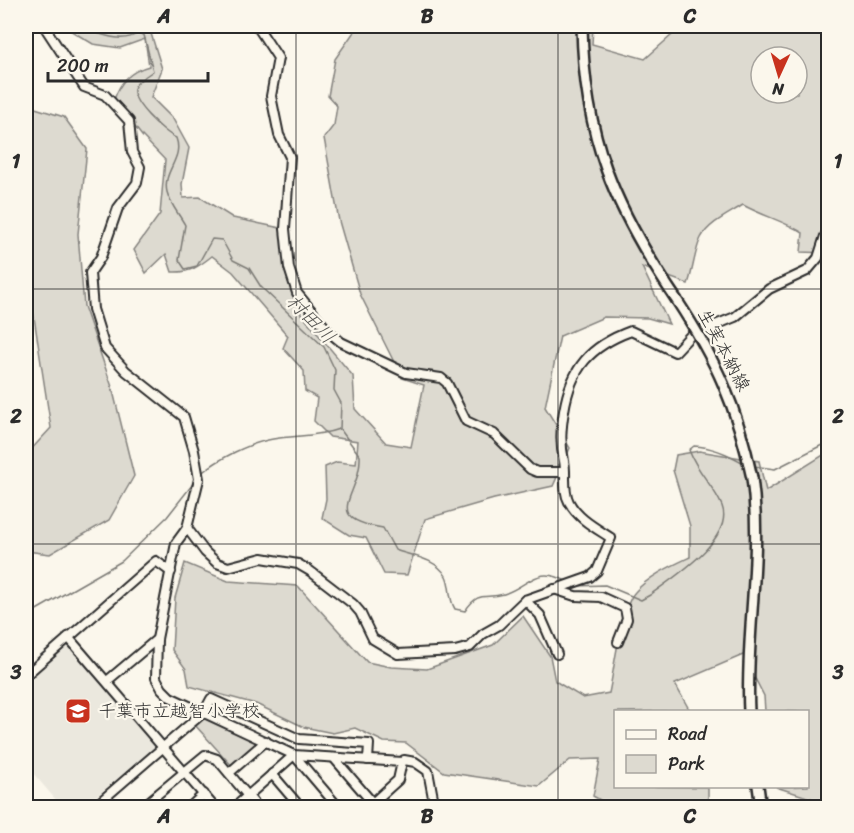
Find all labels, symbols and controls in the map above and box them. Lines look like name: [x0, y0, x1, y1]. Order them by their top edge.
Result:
text: A: [156, 0, 171, 34]
text: B: [421, 0, 434, 34]
text: C: [683, 0, 697, 34]
scale bar: [48, 45, 208, 83]
north arrow: [749, 45, 809, 105]
text: 200 m: [57, 50, 109, 82]
text: N: [771, 75, 786, 104]
text: 1: [12, 144, 21, 179]
text: 1: [834, 144, 843, 179]
water label: 村田川: [278, 285, 344, 353]
street label: 生実本納線: [689, 303, 759, 397]
text: 2: [9, 399, 22, 434]
text: 2: [831, 399, 844, 434]
text: 3: [10, 655, 22, 690]
text: 3: [832, 655, 844, 690]
place label: 千葉市立越智小学校: [98, 695, 260, 727]
school or university icon: 千葉市立越智小学校: [63, 696, 93, 726]
legend: [614, 710, 809, 788]
text: Road: [668, 718, 708, 750]
text: Park: [668, 748, 705, 780]
text: A: [156, 799, 171, 833]
text: B: [421, 799, 434, 833]
text: C: [683, 799, 697, 833]

